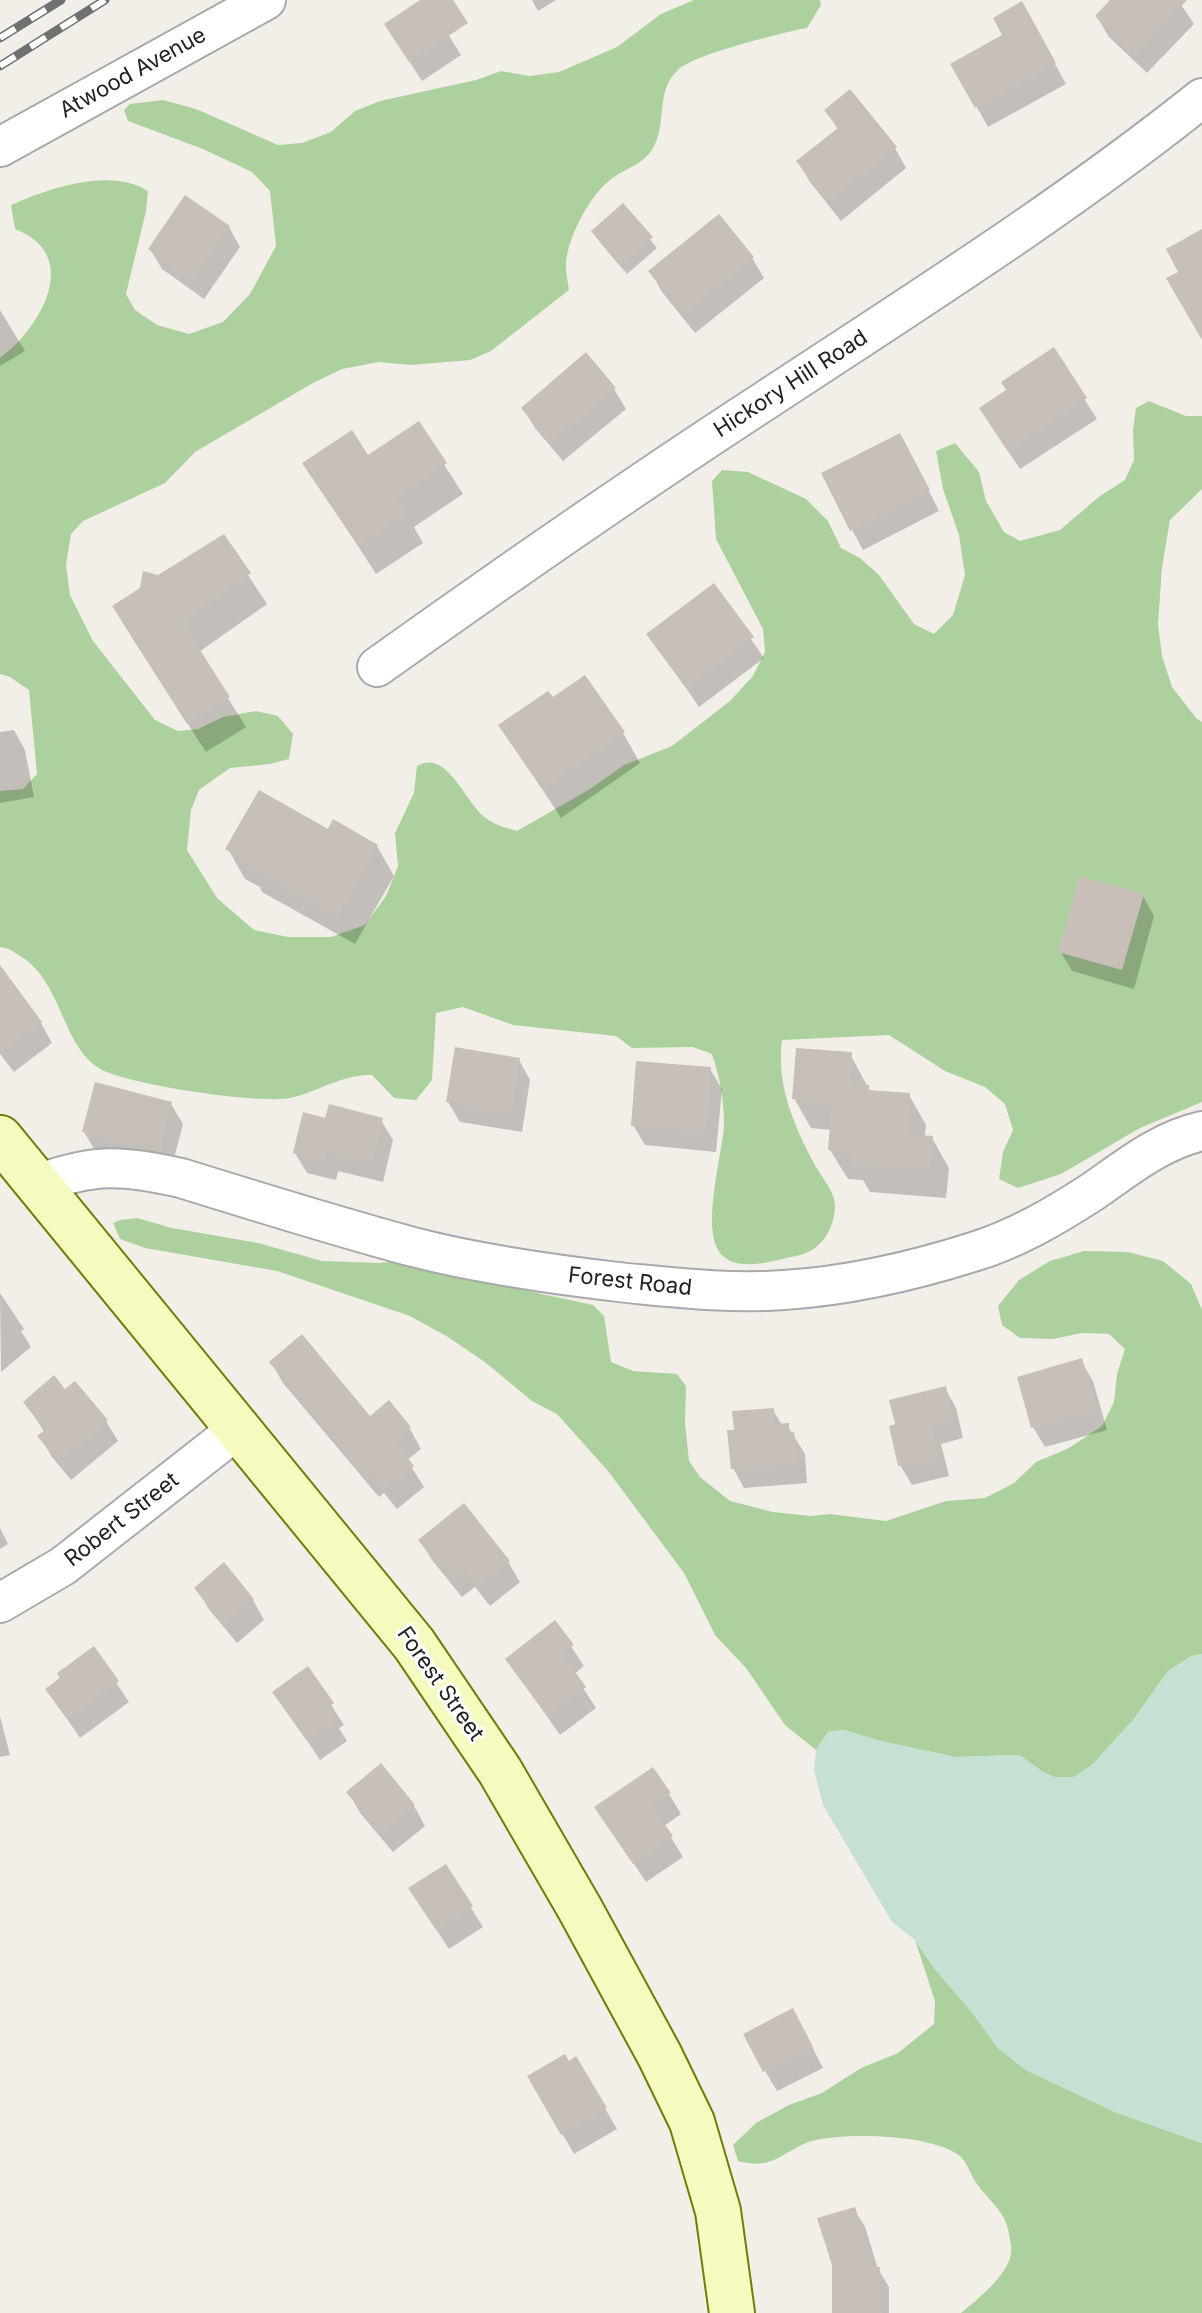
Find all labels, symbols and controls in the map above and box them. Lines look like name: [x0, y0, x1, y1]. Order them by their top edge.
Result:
street label: Atwood Avenue: [55, 22, 211, 124]
street label: Hickory Hill Road: [709, 325, 873, 443]
street label: Forest Road: [567, 1262, 693, 1302]
street label: Robert Street: [60, 1467, 184, 1573]
street label: Forest Street: [391, 1622, 489, 1746]

